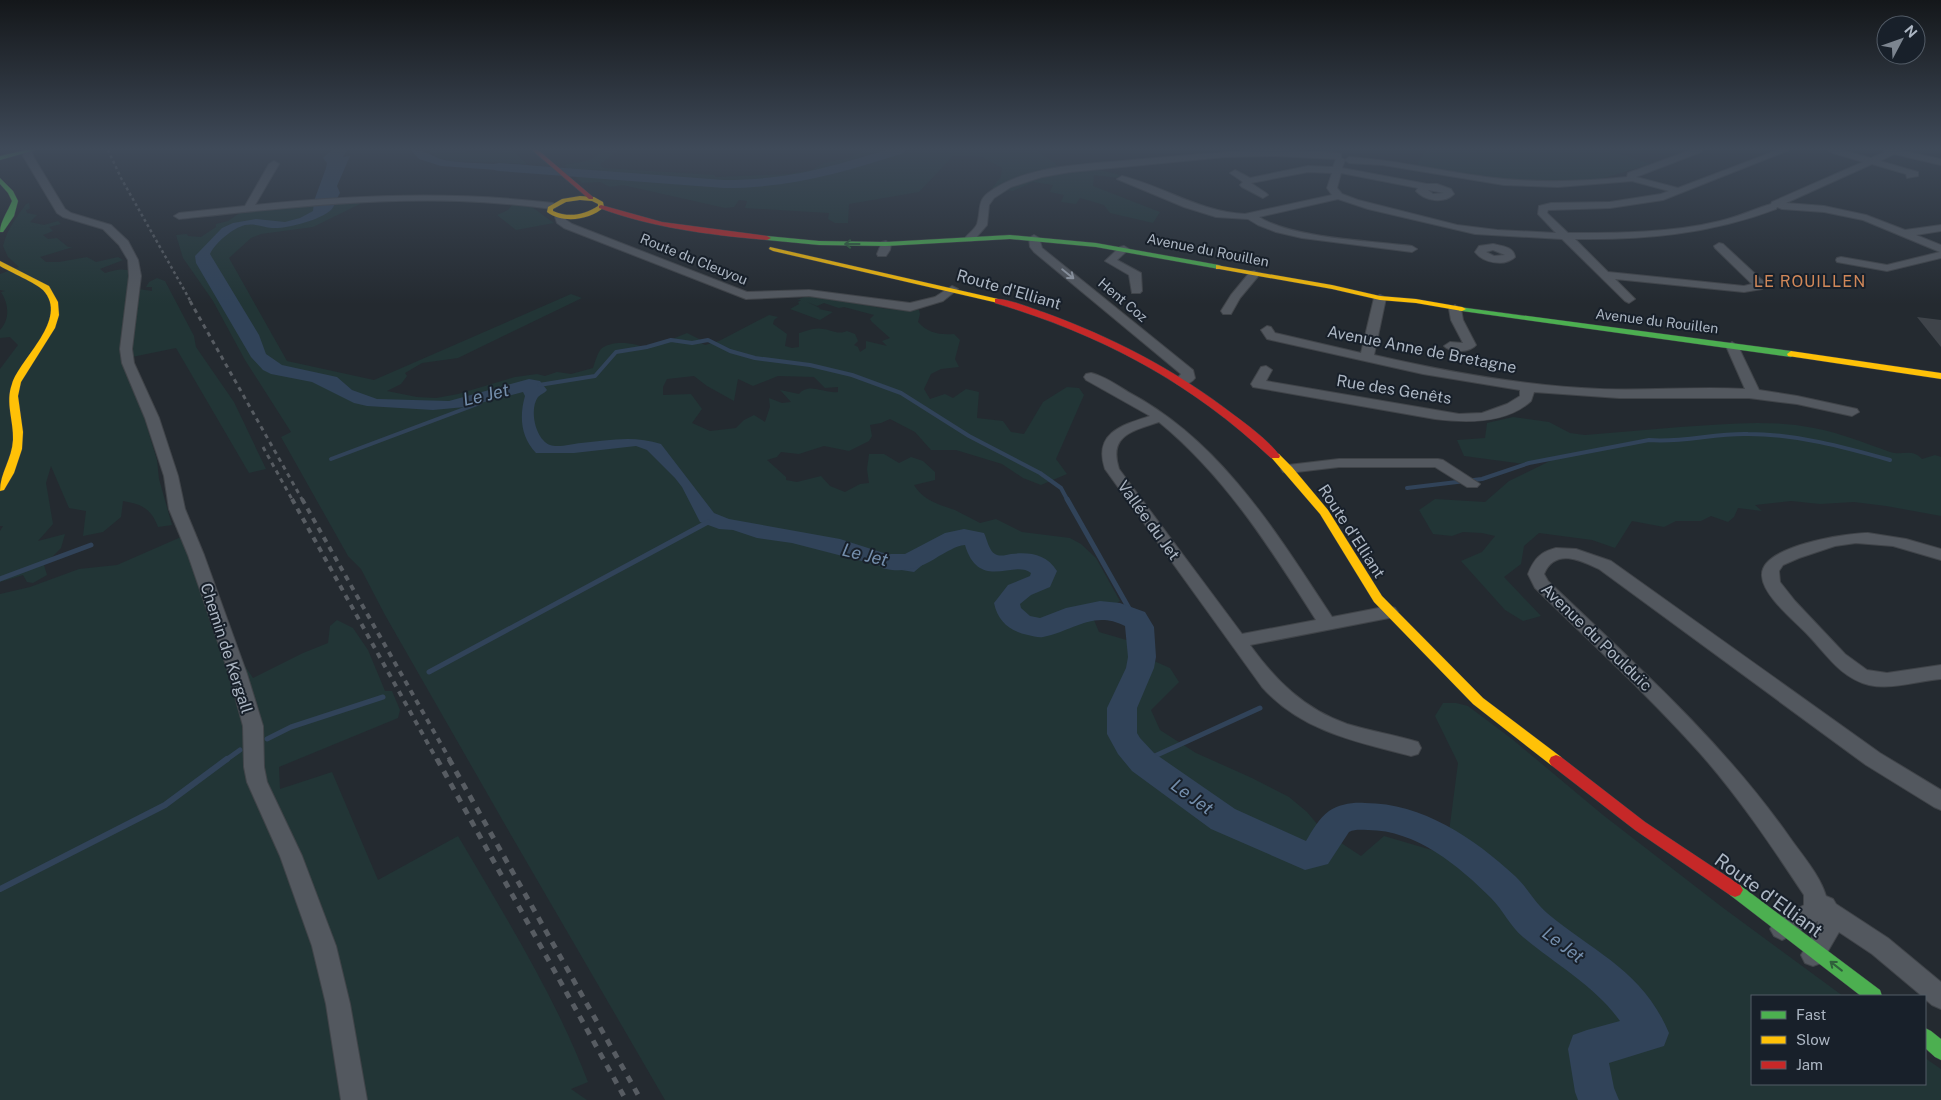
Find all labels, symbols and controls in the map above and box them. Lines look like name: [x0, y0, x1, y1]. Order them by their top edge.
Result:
north arrow: [1876, 15, 1926, 65]
text: N: [1901, 22, 1920, 41]
street label: Route du Cleuyou: [638, 230, 750, 288]
street label: Avenue du Rouillen: [1146, 230, 1270, 270]
one-way arrow: [844, 239, 860, 249]
street label: Route d'Elliant: [954, 265, 1063, 313]
one-way arrow: [1061, 269, 1074, 280]
district label: LE ROUILLEN: [1754, 272, 1866, 291]
street label: Hent Coz: [1095, 275, 1151, 325]
street label: Avenue du Rouillen: [1595, 306, 1719, 336]
street label: Avenue Anne de Bretagne: [1326, 322, 1518, 377]
street label: Rue des Genêts: [1335, 371, 1453, 408]
water label: Le Jet: [461, 379, 511, 410]
street label: Vallée du Jet: [1113, 477, 1184, 564]
street label: Route d'Elliant: [1314, 481, 1389, 582]
water label: Le Jet: [840, 539, 891, 570]
street label: Avenue du Poulduïc: [1537, 580, 1656, 695]
street label: Chemin de Kergall: [196, 581, 257, 716]
water label: Le Jet: [1167, 774, 1218, 819]
street label: Route d'Elliant: [1711, 848, 1827, 942]
water label: Le Jet: [1538, 922, 1588, 967]
one-way arrow: [1830, 961, 1843, 972]
legend: [1751, 995, 1926, 1085]
text: Fast: [1796, 1006, 1826, 1023]
text: Slow: [1796, 1031, 1831, 1048]
text: Jam: [1796, 1056, 1823, 1073]

